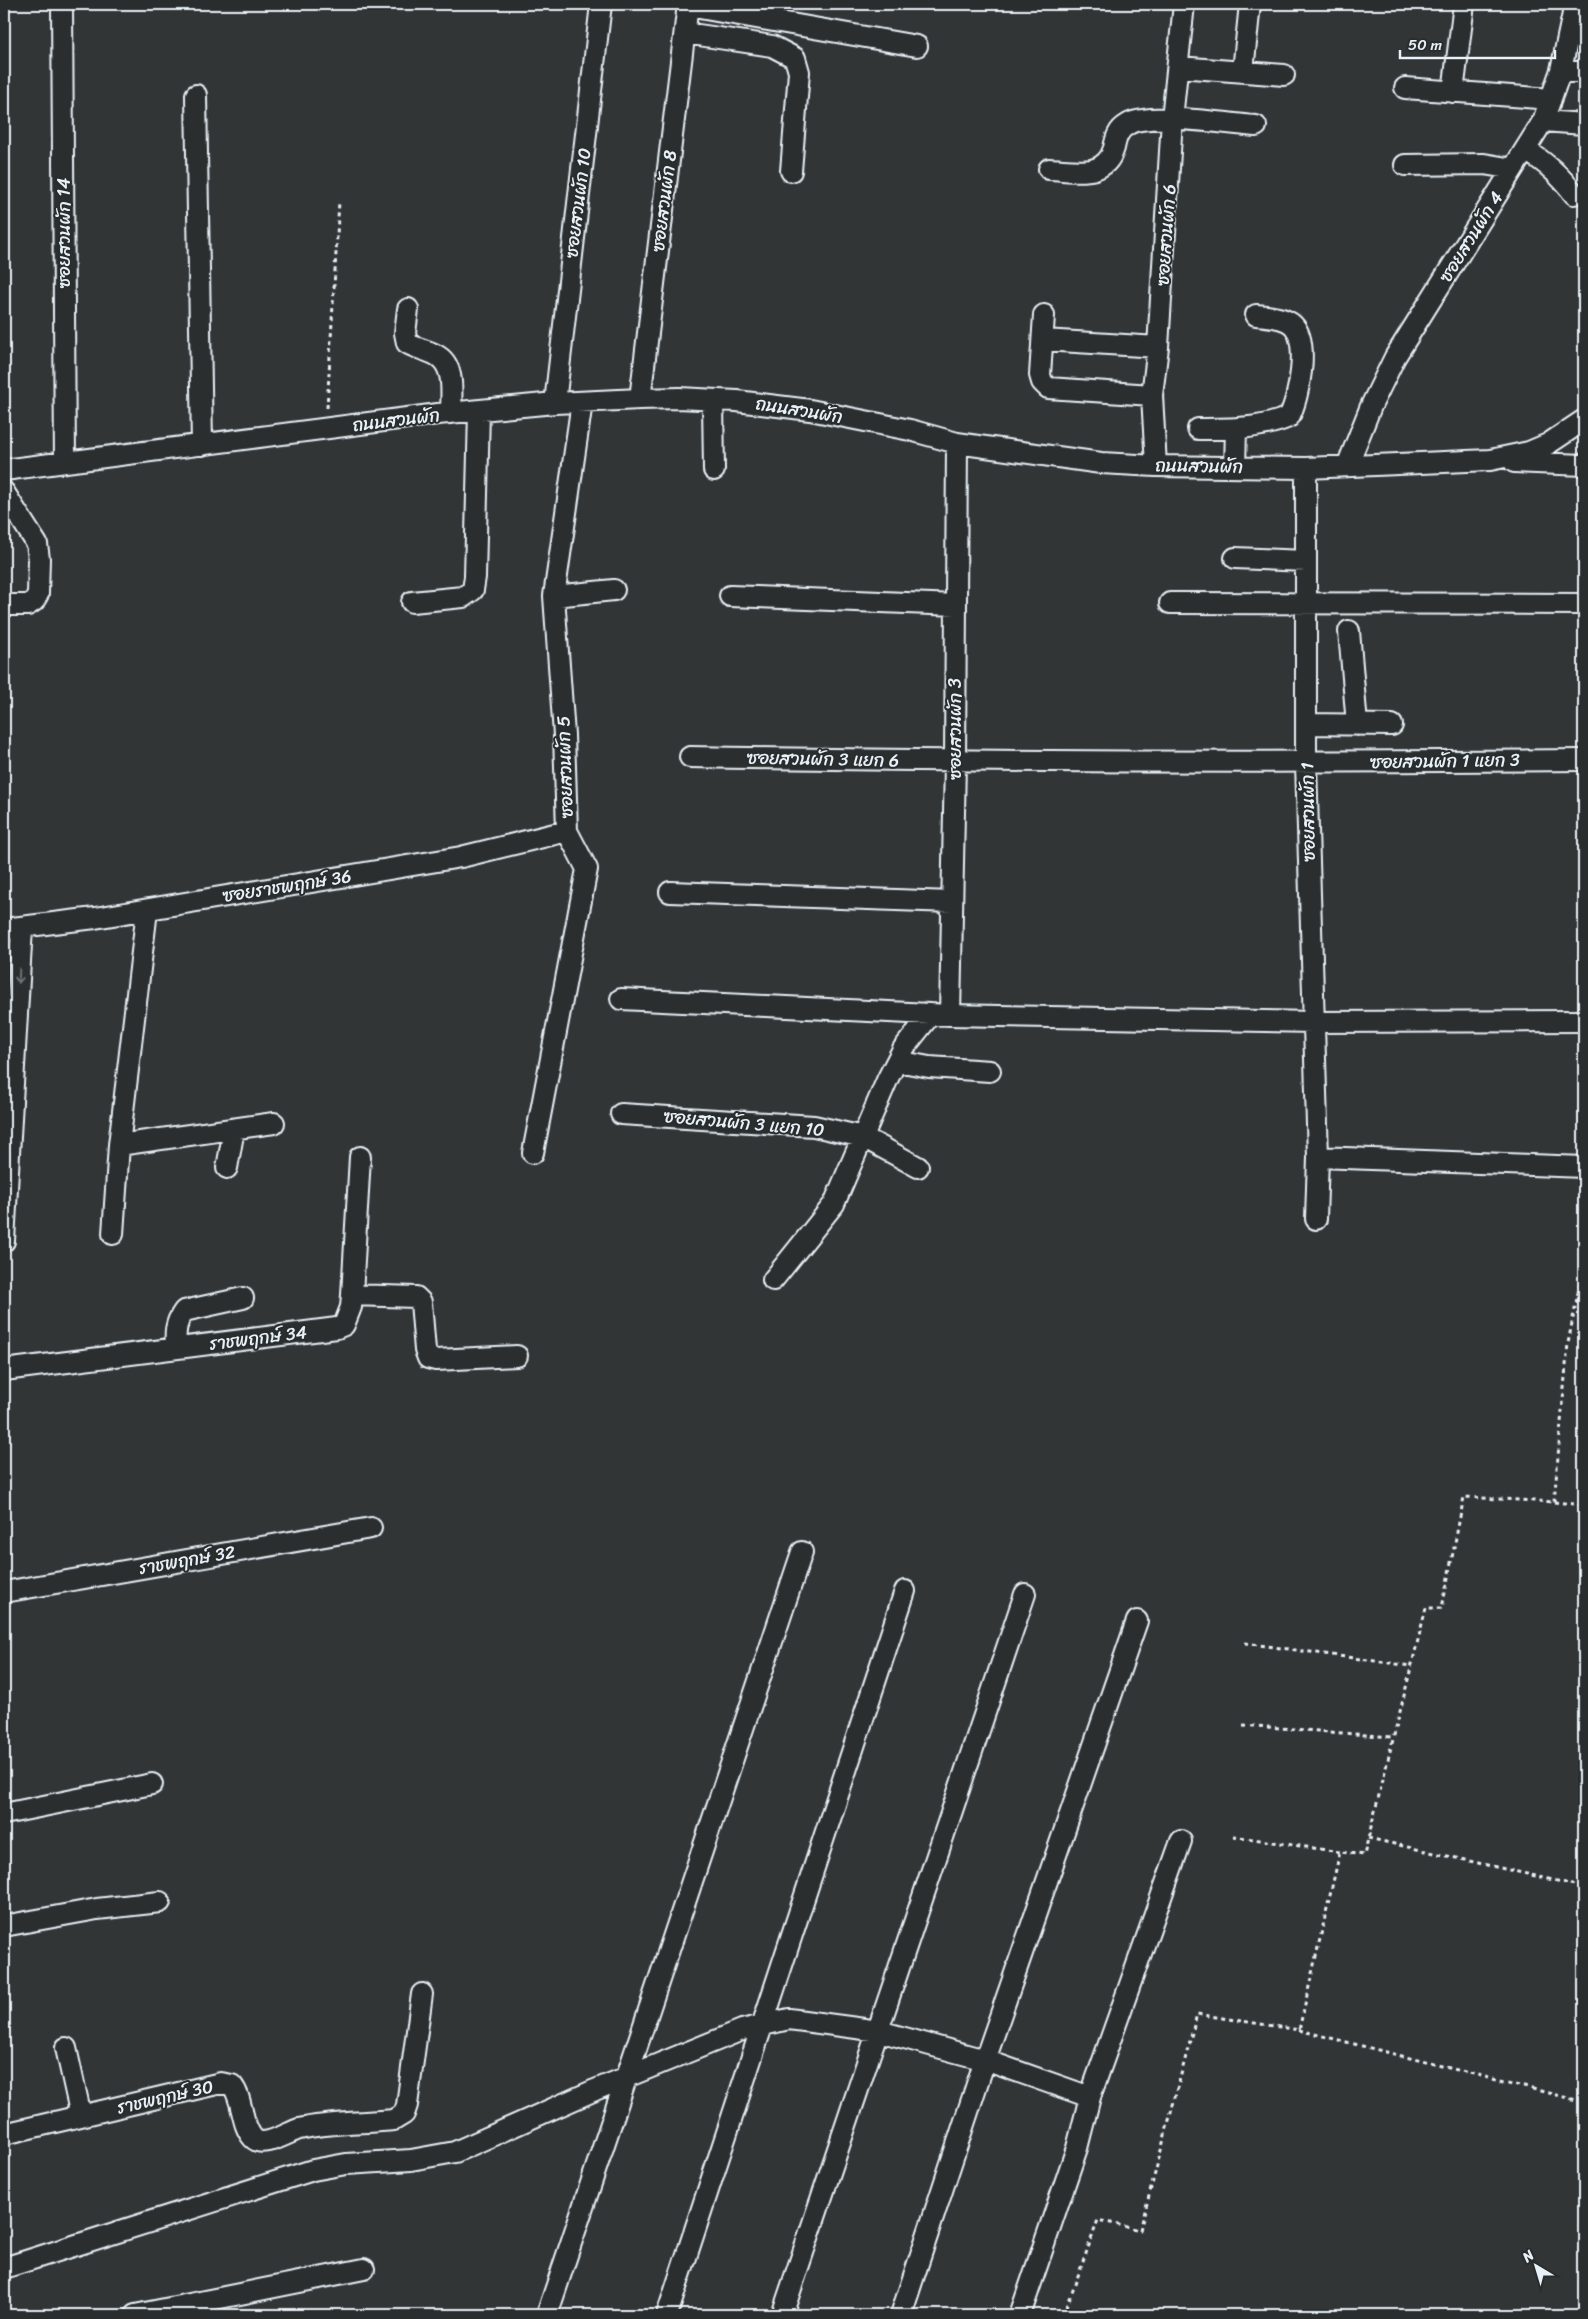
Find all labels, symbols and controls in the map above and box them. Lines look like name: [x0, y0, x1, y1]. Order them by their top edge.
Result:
scale bar: [1400, 28, 1556, 60]
text: 50 m: [1408, 32, 1443, 58]
street label: ซอยสวนผัก 10: [555, 146, 601, 260]
street label: ซอยสวนผัก 8: [642, 148, 686, 254]
street label: ซอยสวนผัก 14: [48, 178, 80, 288]
street label: ซอยสวนผัก 6: [1146, 183, 1186, 287]
street label: ซอยสวนผัก 4: [1430, 185, 1512, 289]
street label: ถนนสวนผัก: [753, 387, 845, 433]
street label: ถนนสวนผัก: [350, 399, 442, 441]
street label: ถนนสวนผัก: [1155, 449, 1243, 483]
street label: ซอยสวนผัก 3: [939, 678, 971, 780]
street label: ซอยสวนผัก 5: [547, 715, 583, 819]
street label: ซอยสวนผัก 3 แยก 6: [747, 742, 899, 776]
street label: ซอยสวนผัก 1 แยก 3: [1370, 744, 1520, 778]
street label: ซอยสวนผัก 1: [1291, 762, 1325, 862]
street label: ซอยราชพฤกษ์ 36: [220, 860, 354, 912]
one-way arrow: [15, 968, 24, 984]
street label: ซอยสวนผัก 3 แยก 10: [662, 1100, 826, 1146]
street label: ราชพฤกษ์ 34: [207, 1316, 309, 1360]
street label: ราชพฤกษ์ 32: [136, 1536, 238, 1584]
street label: ราชพฤกษ์ 30: [113, 2070, 217, 2124]
north arrow: [1510, 2242, 1560, 2292]
text: N: [1516, 2243, 1540, 2270]

